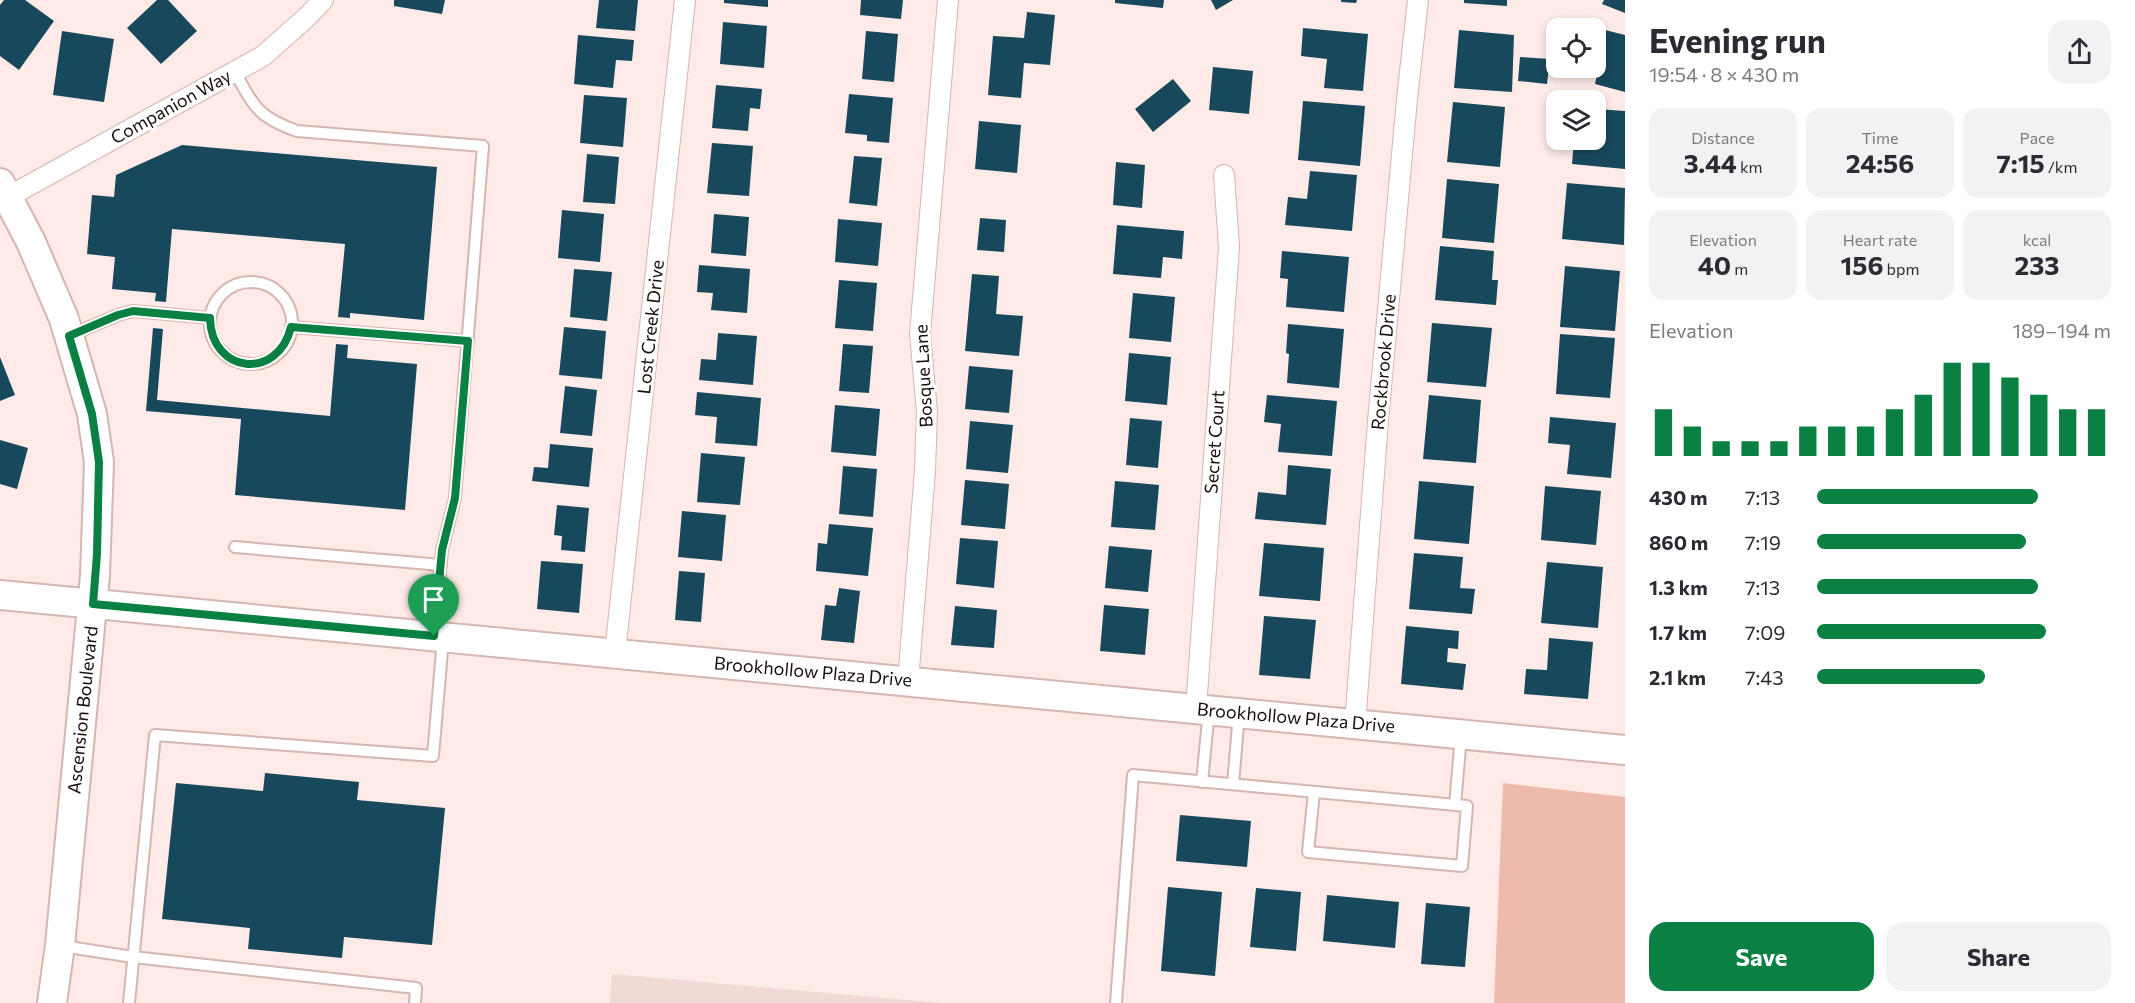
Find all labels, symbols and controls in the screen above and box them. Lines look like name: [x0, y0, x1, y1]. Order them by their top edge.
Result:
map controls: [1546, 18, 1606, 150]
button: locate: [1546, 18, 1606, 78]
text: Evening run: [1649, 19, 1826, 60]
button: share: [2048, 20, 2111, 83]
text: 19:54 · 8 × 430 m: [1649, 62, 1799, 86]
street label: Companion Way: [106, 64, 235, 148]
button: layers: [1546, 90, 1606, 150]
text: Distance: [1691, 128, 1755, 147]
text: Time: [1862, 128, 1898, 147]
text: Pace: [2020, 128, 2054, 147]
text: 3.44: [1683, 147, 1737, 178]
text: 24:56: [1846, 147, 1914, 178]
text: 7:15: [1997, 147, 2045, 178]
text: km: [1737, 157, 1763, 176]
text: /km: [2045, 157, 2077, 176]
text: Elevation: [1689, 230, 1757, 249]
text: Heart rate: [1843, 230, 1917, 249]
text: kcal: [2023, 230, 2051, 249]
text: 40: [1698, 249, 1731, 280]
text: 156: [1841, 249, 1884, 280]
text: 233: [2015, 249, 2059, 280]
street label: Lost Creek Drive: [632, 259, 668, 395]
text: m: [1731, 259, 1748, 278]
text: bpm: [1884, 259, 1919, 278]
street label: Rockbrook Drive: [1366, 293, 1400, 431]
text: Elevation: [1649, 318, 1734, 342]
text: 189–194 m: [2012, 318, 2111, 342]
street label: Bosque Lane: [909, 324, 937, 428]
street label: Secret Court: [1199, 389, 1229, 494]
text: 430 m: [1649, 485, 1707, 509]
text: 7:13: [1745, 485, 1780, 509]
text: 860 m: [1649, 530, 1708, 554]
text: 7:19: [1745, 530, 1781, 554]
pin: [408, 574, 459, 636]
text: 1.3 km: [1649, 575, 1708, 599]
text: 7:13: [1745, 575, 1780, 599]
icon: arrive: [417, 583, 450, 616]
text: 1.7 km: [1649, 620, 1707, 644]
text: 7:09: [1745, 620, 1785, 644]
street label: Ascension Boulevard: [62, 625, 102, 795]
street label: Brookhollow Plaza Drive: [713, 651, 913, 691]
text: 2.1 km: [1649, 665, 1706, 689]
text: 7:43: [1745, 665, 1784, 689]
street label: Brookhollow Plaza Drive: [1196, 697, 1396, 737]
button: Save: [1649, 922, 1874, 991]
button: Share: [1886, 922, 2111, 991]

